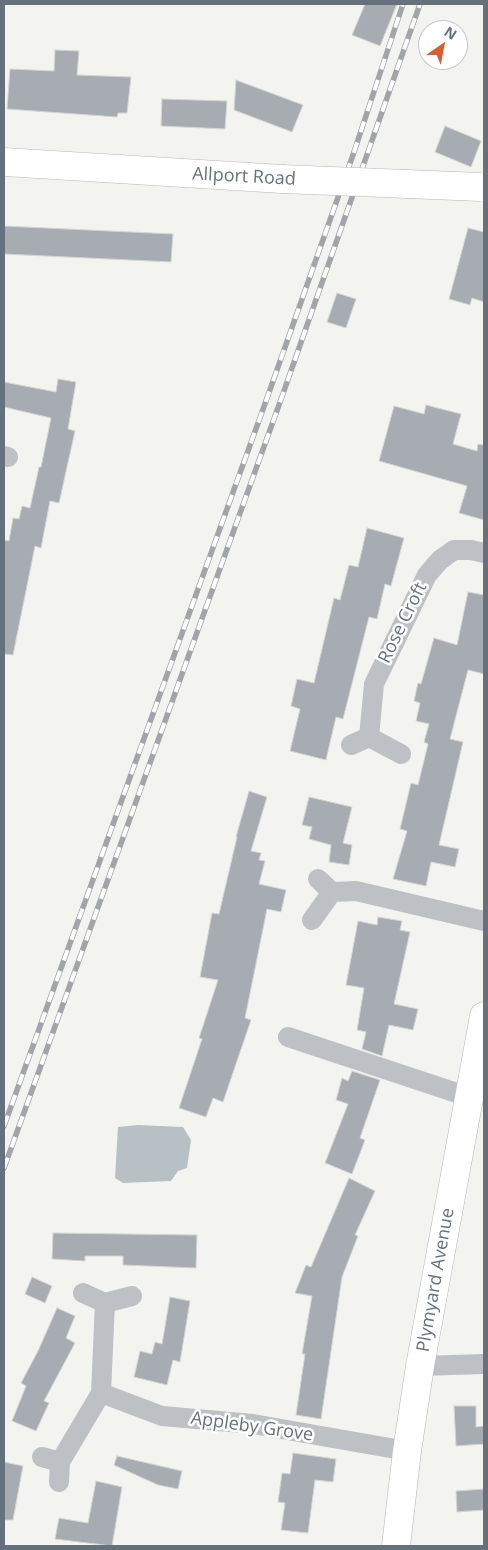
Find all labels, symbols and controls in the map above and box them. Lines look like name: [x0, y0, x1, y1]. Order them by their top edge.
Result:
north arrow: [418, 20, 468, 70]
text: N: [441, 22, 461, 44]
street label: Allport Road: [192, 164, 296, 190]
street label: Rose Croft: [374, 579, 432, 667]
street label: Plymyard Avenue: [413, 1206, 459, 1354]
street label: Appleby Grove: [190, 1408, 314, 1446]

